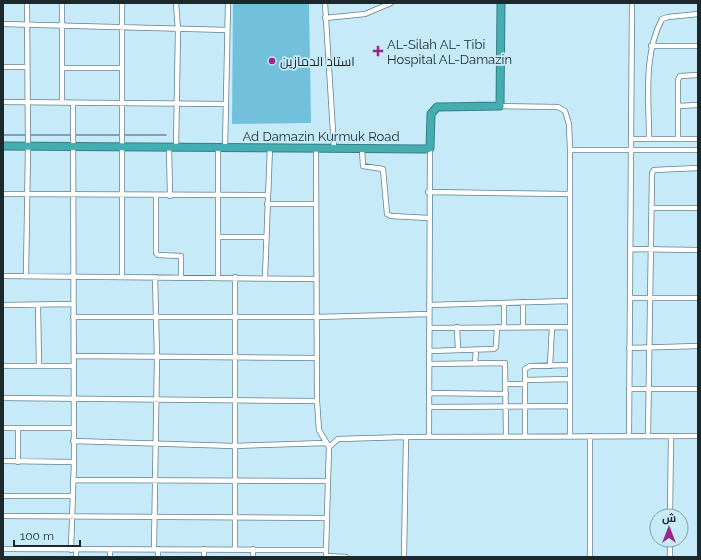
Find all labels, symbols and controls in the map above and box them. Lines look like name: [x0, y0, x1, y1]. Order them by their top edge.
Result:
place label: AL-Silah AL- Tibi Hospital AL-Damazin: [387, 37, 512, 67]
marker: AL-Silah AL- Tibi Hospital AL-Damazin: [372, 45, 384, 57]
place label: استاد الدمازين: [280, 54, 355, 69]
marker: استاد الدمازين: [267, 56, 277, 66]
street label: Ad Damazin Kurmuk Road: [243, 129, 399, 144]
north arrow: [649, 508, 689, 548]
text: ش: [662, 512, 676, 525]
scale bar: [14, 522, 80, 548]
text: 100 m: [20, 529, 54, 543]

